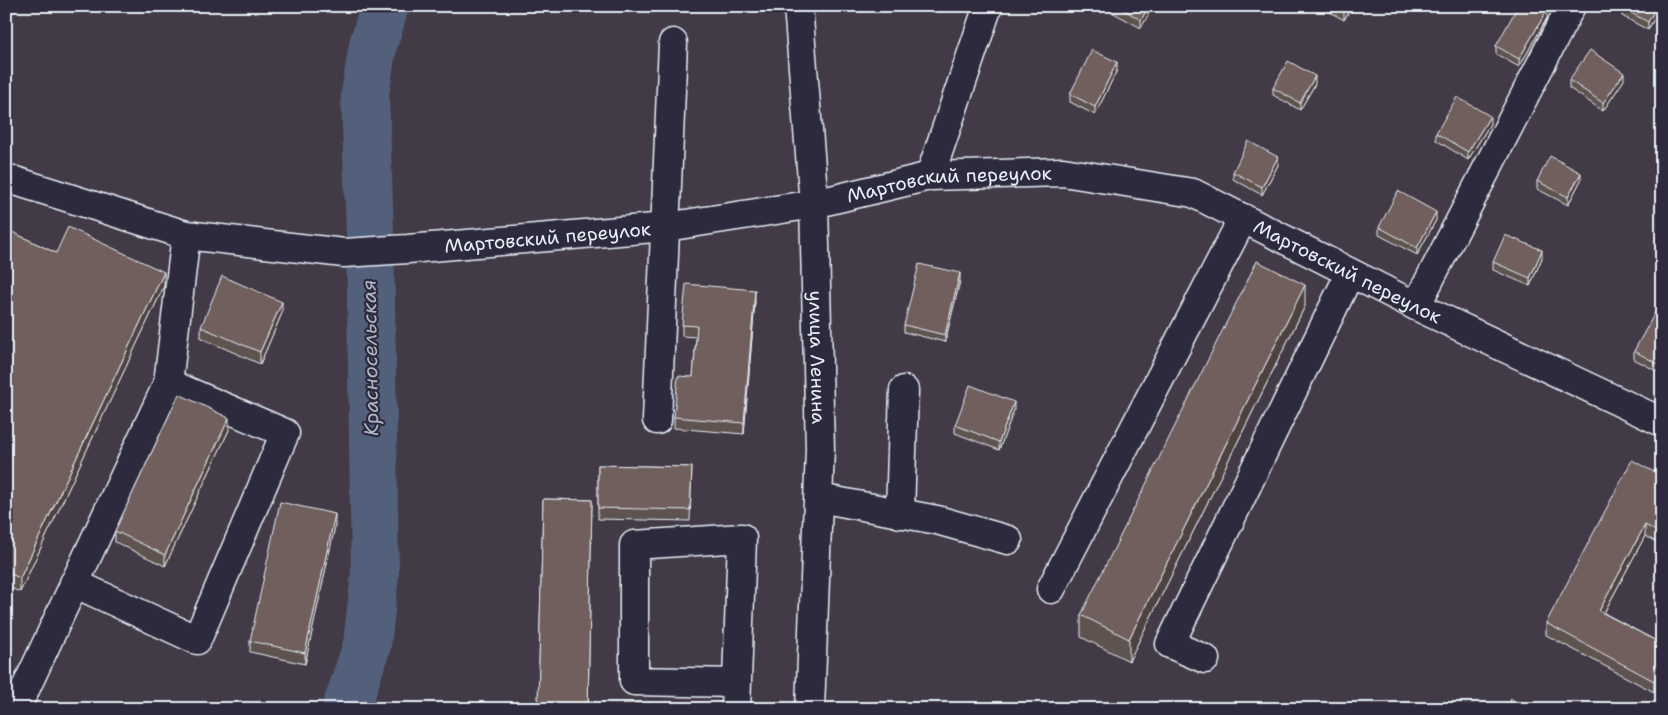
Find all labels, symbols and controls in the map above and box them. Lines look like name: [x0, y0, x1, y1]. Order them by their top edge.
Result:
street label: Мартовский переулок: [844, 160, 1052, 209]
street label: Мартовский переулок: [1249, 214, 1445, 329]
street label: Мартовский переулок: [443, 216, 652, 259]
water label: Красносельская: [356, 280, 384, 436]
street label: улица Ленина: [803, 290, 831, 425]

